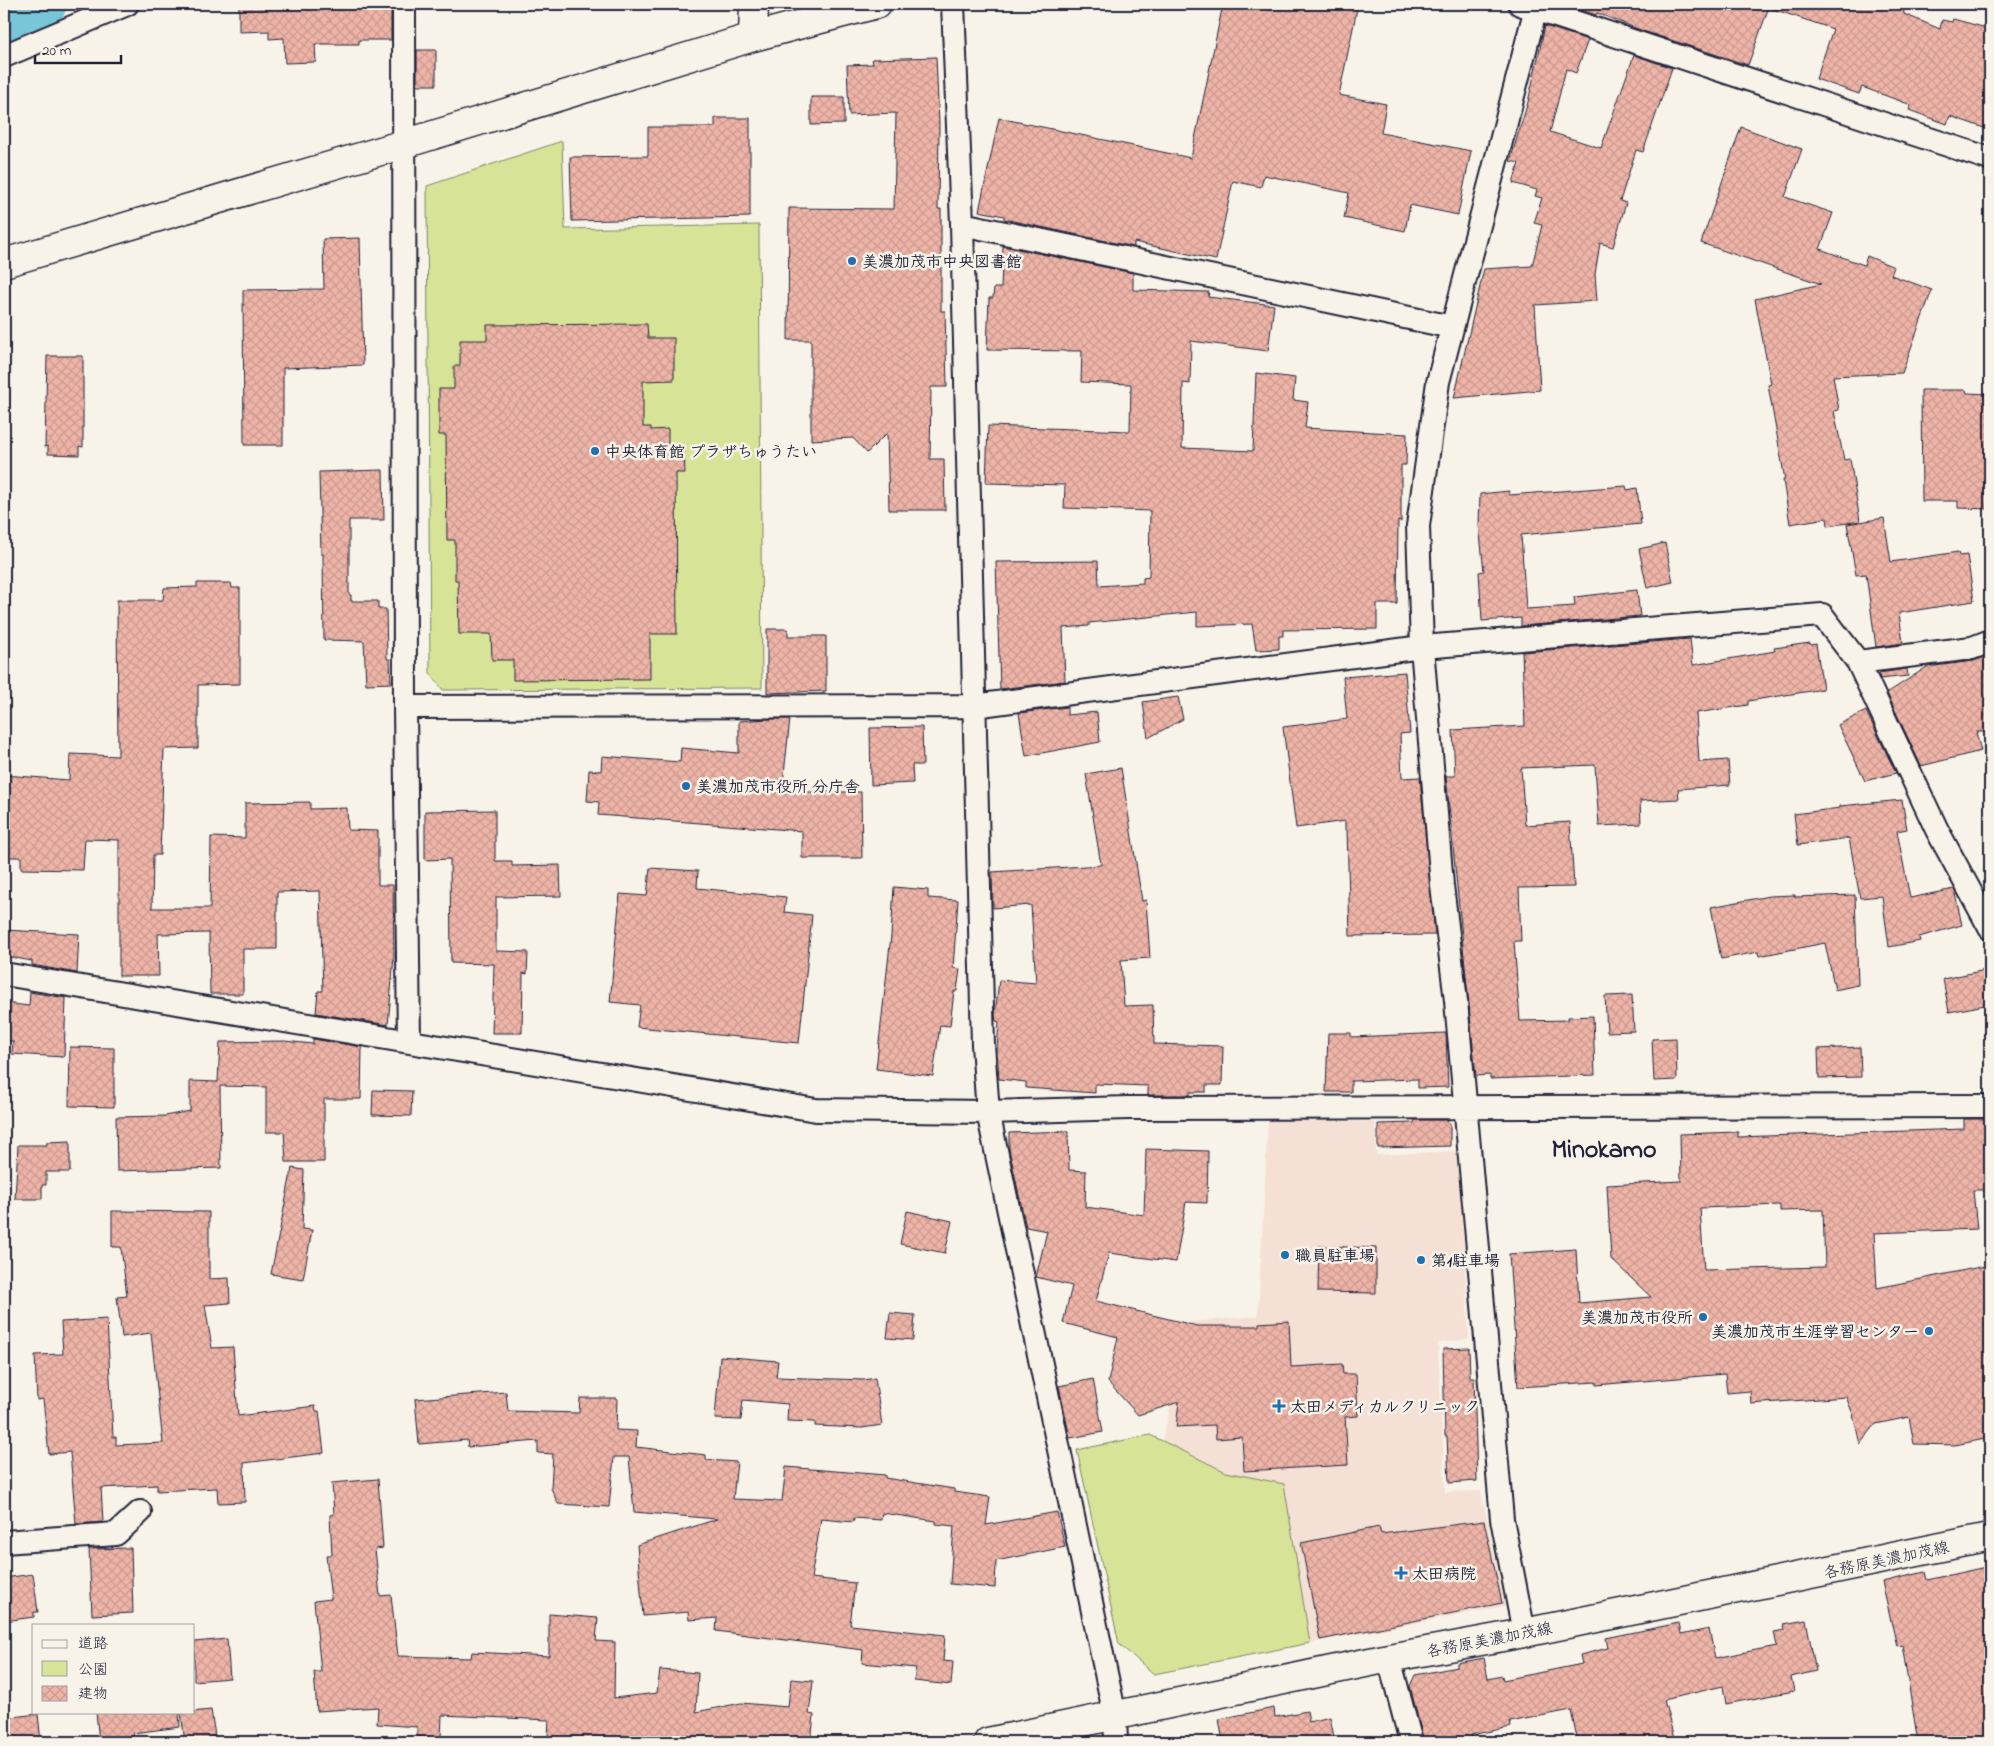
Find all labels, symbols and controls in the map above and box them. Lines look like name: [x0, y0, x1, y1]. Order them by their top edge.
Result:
scale bar: [35, 32, 121, 64]
text: 20 m: [42, 40, 72, 62]
place label: 美濃加茂市中央図書館: [862, 251, 1022, 275]
marker: 美濃加茂市中央図書館: [846, 255, 858, 267]
place label: 中央体育館 プラザちゅうたい: [605, 441, 817, 465]
marker: 中央体育館 プラザちゅうたい: [589, 445, 601, 457]
place label: 美濃加茂市役所 分庁舎: [696, 776, 860, 800]
marker: 美濃加茂市役所 分庁舎: [680, 780, 692, 792]
district label: Minokamo: [1551, 1132, 1657, 1170]
place label: 職員駐車場: [1295, 1245, 1375, 1269]
marker: 職員駐車場: [1279, 1249, 1291, 1261]
place label: 第1駐車場: [1431, 1250, 1500, 1274]
marker: 第1駐車場: [1415, 1254, 1427, 1266]
place label: 美濃加茂市役所: [1581, 1307, 1693, 1331]
marker: 美濃加茂市役所: [1697, 1311, 1709, 1323]
place label: 美濃加茂市生涯学習センター: [1711, 1321, 1919, 1345]
marker: 美濃加茂市生涯学習センター: [1923, 1325, 1935, 1337]
place label: 太田メディカルクリニック: [1290, 1396, 1480, 1420]
marker: 太田メディカルクリニック: [1272, 1399, 1286, 1413]
street label: 各務原美濃加茂線: [1821, 1536, 1952, 1586]
place label: 太田病院: [1412, 1563, 1476, 1587]
marker: 太田病院: [1394, 1566, 1408, 1580]
street label: 各務原美濃加茂線: [1424, 1617, 1555, 1665]
legend: [32, 1624, 195, 1714]
text: 道路: [78, 1633, 108, 1655]
text: 公園: [78, 1659, 108, 1681]
text: 建物: [78, 1683, 108, 1705]

